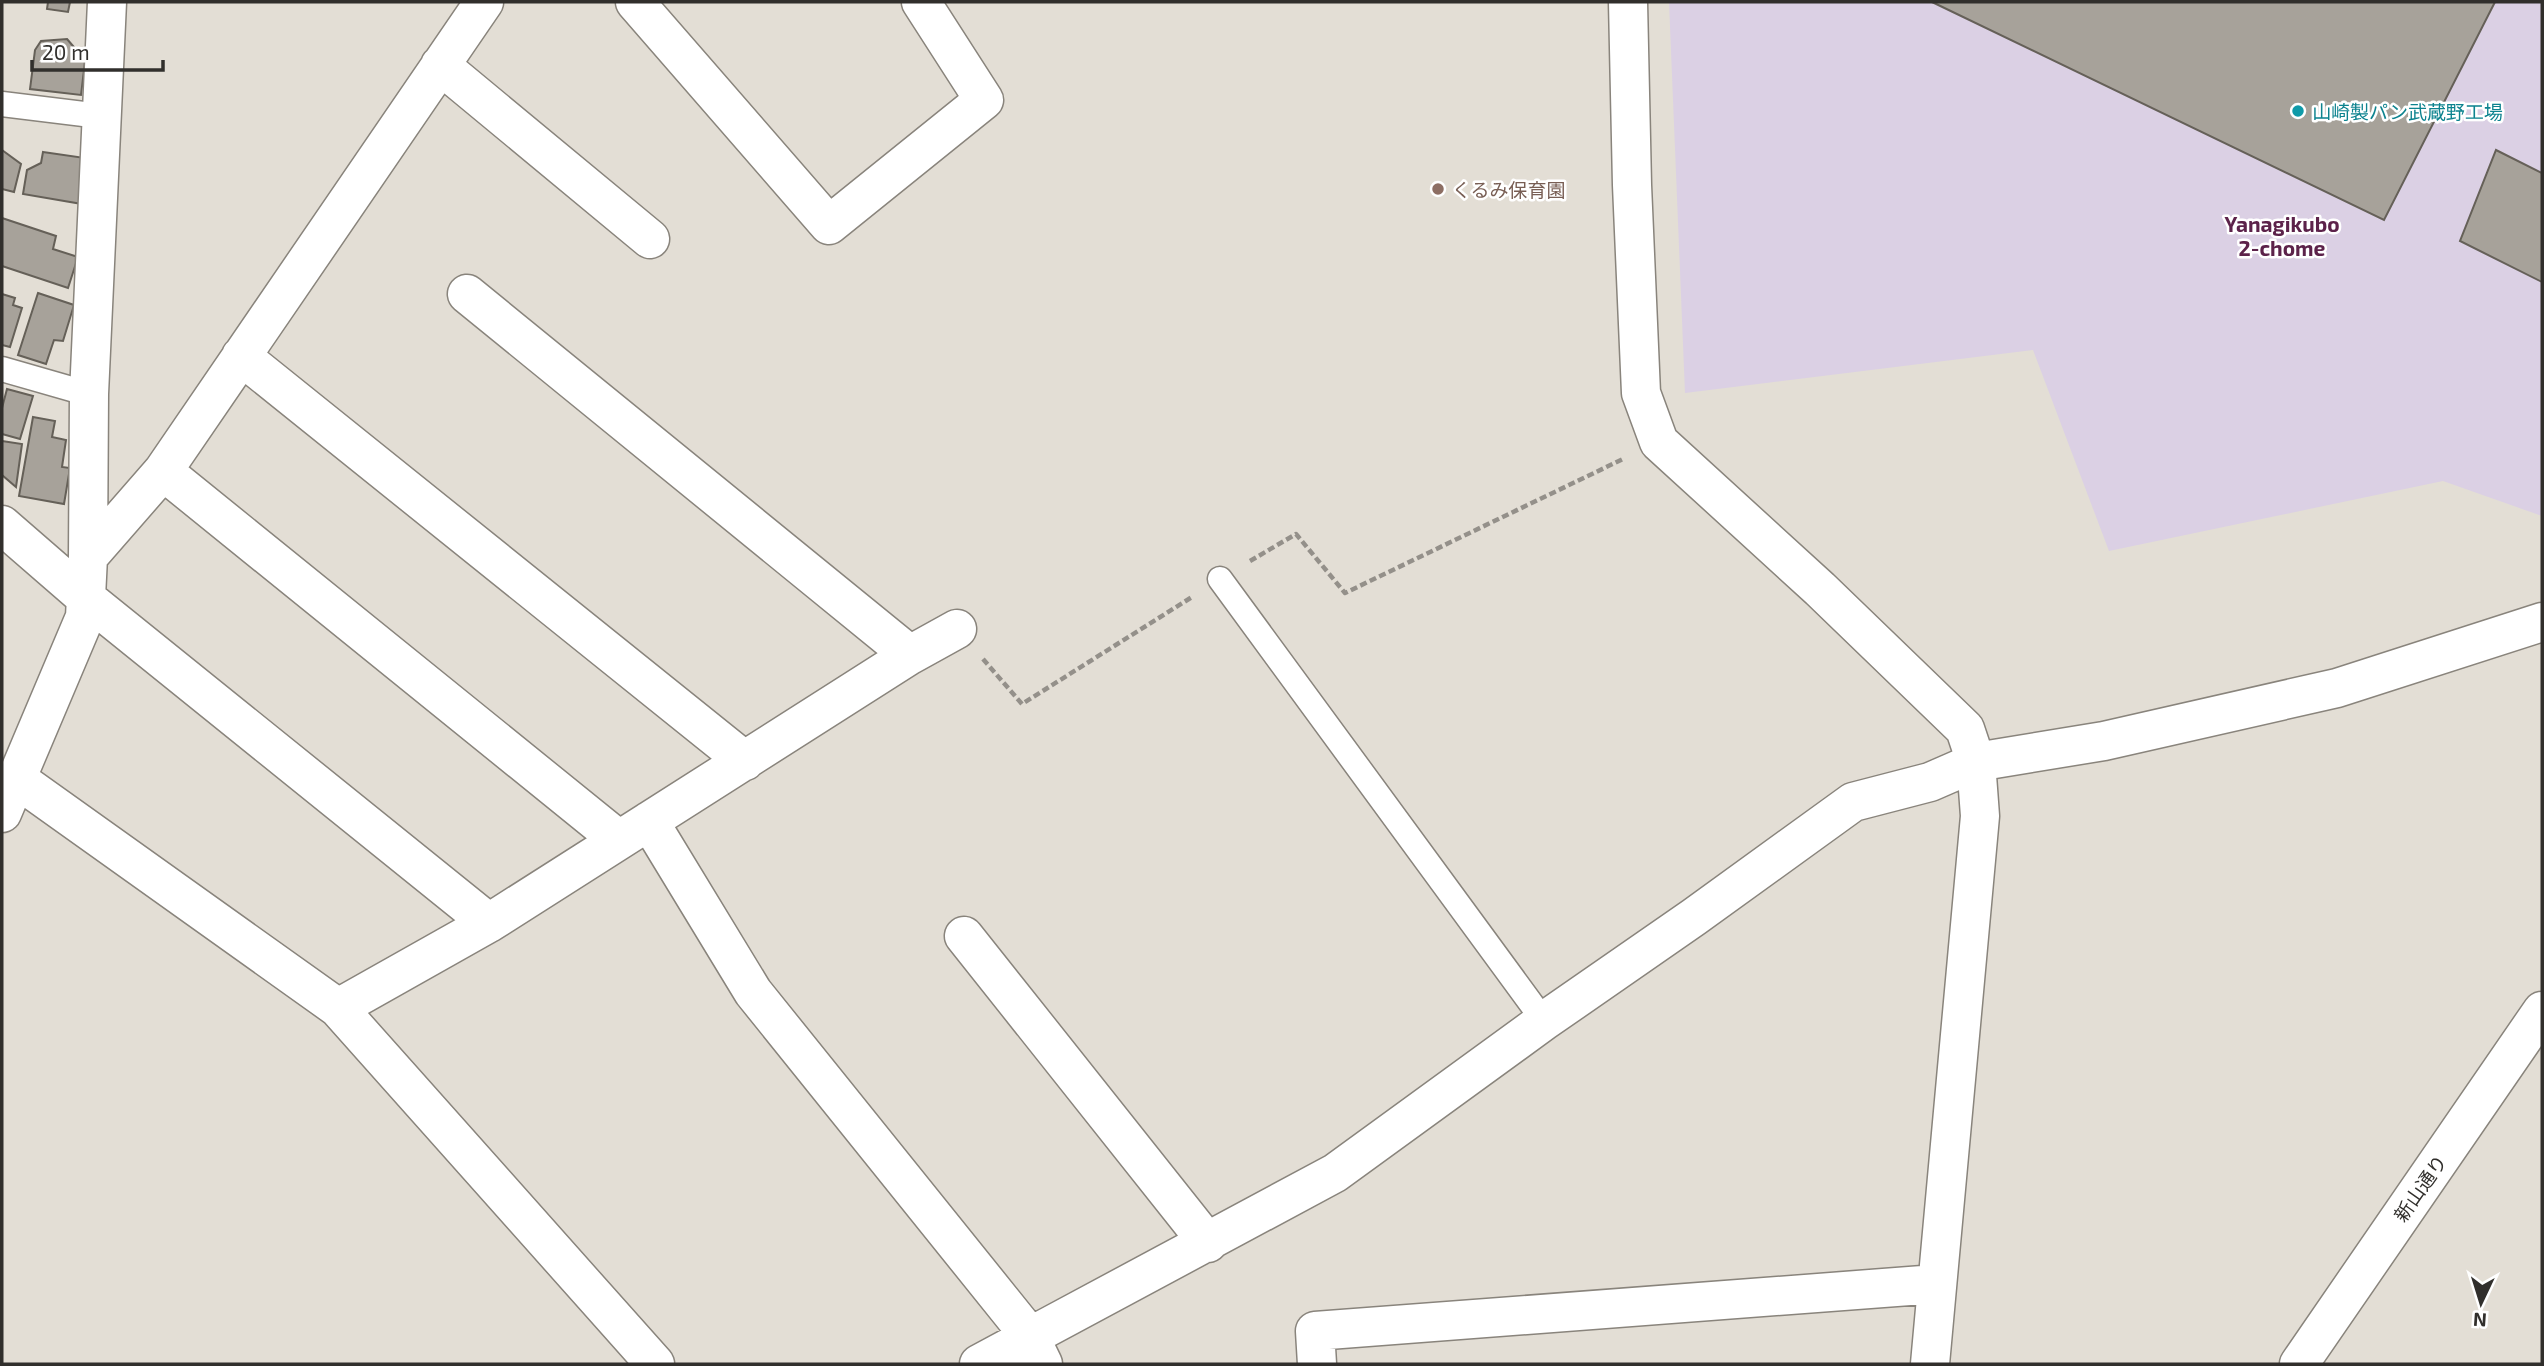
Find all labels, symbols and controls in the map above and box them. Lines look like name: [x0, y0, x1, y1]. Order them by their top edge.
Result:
scale bar: [32, 28, 163, 72]
text: 20 m: [42, 39, 90, 64]
place label: 山崎製パン武蔵野工場: [2312, 100, 2503, 123]
marker: 山崎製パン武蔵野工場: [2290, 103, 2306, 119]
place label: くるみ保育園: [1452, 178, 1566, 201]
marker: くるみ保育園: [1430, 181, 1446, 197]
district label: Yanagikubo 2-chome: [2224, 211, 2340, 260]
street label: 新山通り: [2389, 1150, 2451, 1226]
north arrow: [2446, 1268, 2516, 1338]
text: N: [2472, 1309, 2487, 1332]

